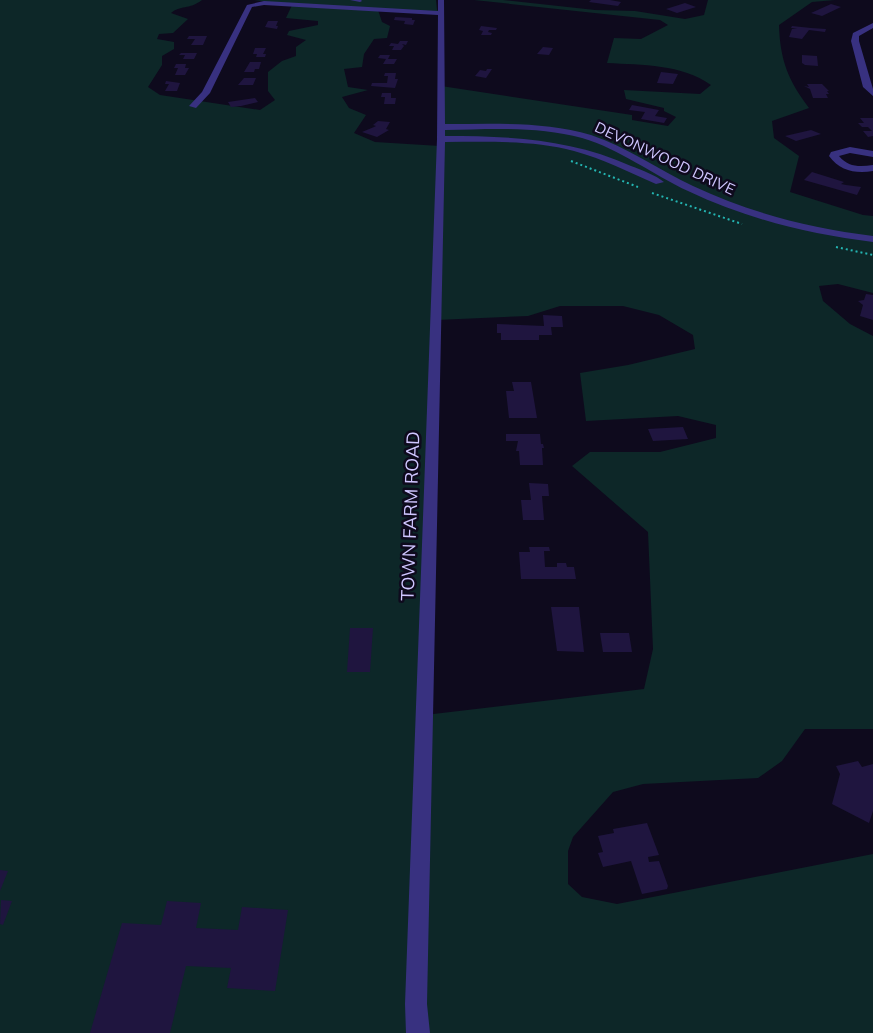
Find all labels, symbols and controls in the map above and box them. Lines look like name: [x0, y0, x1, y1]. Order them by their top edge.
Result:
street label: DEVONWOOD DRIVE: [592, 117, 738, 199]
street label: TOWN FARM ROAD: [396, 431, 424, 601]

